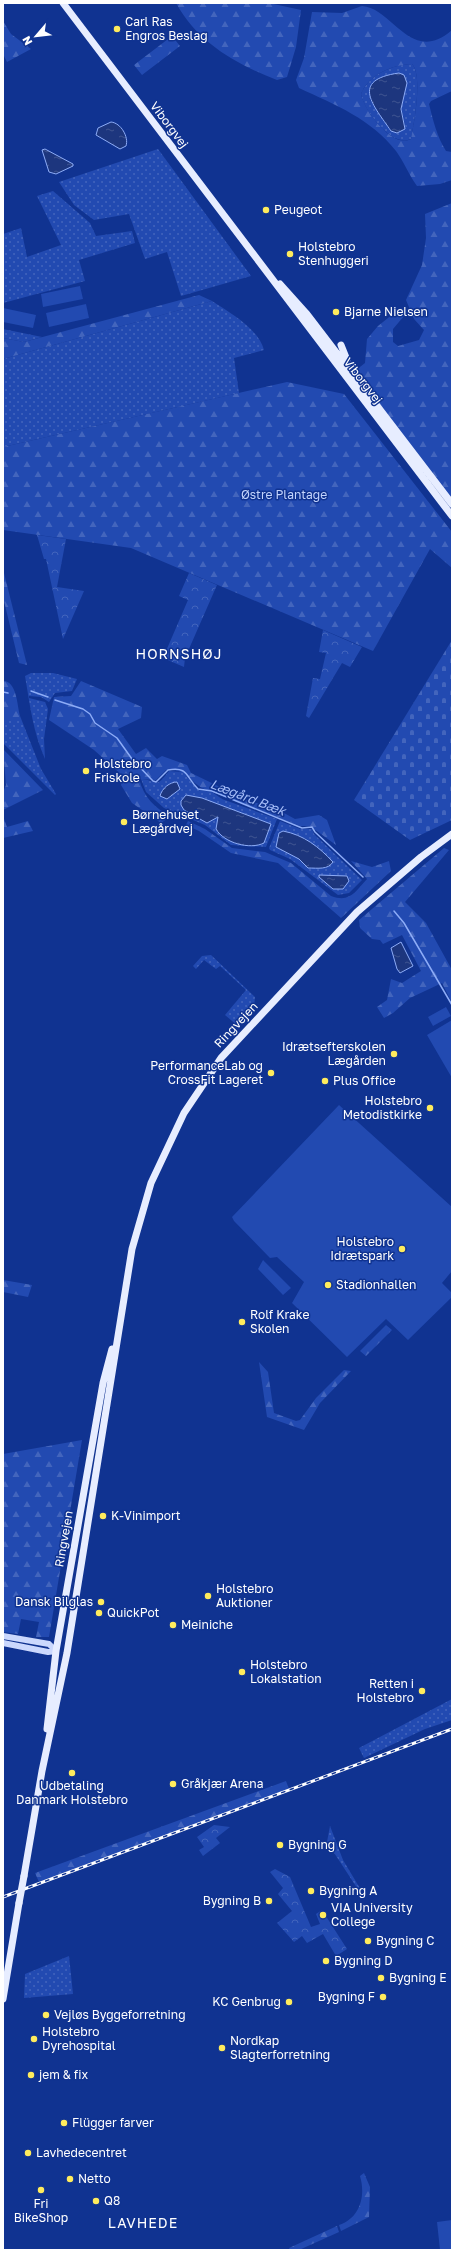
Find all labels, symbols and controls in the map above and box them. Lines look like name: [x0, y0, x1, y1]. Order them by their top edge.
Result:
place label: Carl Ras Engros Beslag: [125, 14, 208, 43]
north arrow: [16, 16, 56, 56]
marker: Carl Ras Engros Beslag: [112, 24, 122, 34]
text: N: [19, 34, 34, 48]
street label: Viborgvej: [147, 98, 192, 151]
place label: Peugeot: [274, 202, 323, 217]
marker: Peugeot: [261, 205, 271, 215]
place label: Holstebro Stenhuggeri: [298, 239, 369, 268]
marker: Holstebro Stenhuggeri: [285, 249, 295, 259]
place label: Bjarne Nielsen: [344, 304, 428, 319]
marker: Bjarne Nielsen: [331, 307, 341, 317]
street label: Viborgvej: [341, 355, 386, 407]
park label: Østre Plantage: [241, 487, 327, 502]
district label: HORNSHØJ: [136, 645, 222, 662]
place label: Holstebro Friskole: [94, 756, 151, 785]
marker: Holstebro Friskole: [81, 766, 91, 776]
water label: Lægård Bæk: [208, 775, 289, 819]
place label: Børnehuset Lægårdvej: [132, 807, 199, 836]
marker: Børnehuset Lægårdvej: [119, 817, 129, 827]
street label: Ringvejen: [211, 999, 261, 1051]
place label: Idrætsefterskolen Lægården: [282, 1039, 386, 1068]
marker: Idrætsefterskolen Lægården: [389, 1049, 399, 1059]
place label: PerformanceLab og CrossFit Lageret: [150, 1058, 263, 1087]
marker: PerformanceLab og CrossFit Lageret: [266, 1068, 276, 1078]
place label: Plus Office: [333, 1073, 396, 1088]
marker: Plus Office: [320, 1076, 330, 1086]
place label: Holstebro Metodistkirke: [343, 1093, 422, 1122]
marker: Holstebro Metodistkirke: [425, 1103, 435, 1113]
place label: Holstebro Idrætspark: [330, 1234, 394, 1263]
marker: Holstebro Idrætspark: [397, 1244, 407, 1254]
place label: Stadionhallen: [336, 1277, 416, 1292]
marker: Stadionhallen: [323, 1280, 333, 1290]
place label: Rolf Krake Skolen: [250, 1307, 309, 1336]
marker: Rolf Krake Skolen: [237, 1317, 247, 1327]
place label: K-Vinimport: [111, 1508, 181, 1523]
street label: Ringvejen: [51, 1509, 76, 1568]
marker: K-Vinimport: [98, 1511, 108, 1521]
place label: Holstebro Auktioner: [216, 1581, 273, 1610]
marker: Holstebro Auktioner: [203, 1591, 213, 1601]
place label: Dansk Bilglas: [15, 1594, 93, 1609]
marker: Dansk Bilglas: [96, 1597, 106, 1607]
place label: QuickPot: [107, 1605, 160, 1620]
marker: QuickPot: [94, 1608, 104, 1618]
place label: Meiniche: [181, 1617, 233, 1632]
marker: Meiniche: [168, 1620, 178, 1630]
place label: Holstebro Lokalstation: [250, 1657, 322, 1686]
marker: Holstebro Lokalstation: [237, 1667, 247, 1677]
place label: Retten i Holstebro: [357, 1676, 414, 1705]
marker: Retten i Holstebro: [417, 1686, 427, 1696]
marker: Udbetaling Danmark Holstebro: [67, 1768, 77, 1778]
place label: Gråkjær Arena: [181, 1776, 263, 1791]
place label: Udbetaling Danmark Holstebro: [16, 1778, 128, 1807]
marker: Gråkjær Arena: [168, 1779, 178, 1789]
place label: Bygning G: [288, 1837, 347, 1852]
marker: Bygning G: [275, 1840, 285, 1850]
place label: Bygning A: [319, 1883, 377, 1898]
marker: Bygning A: [306, 1886, 316, 1896]
place label: Bygning B: [203, 1893, 261, 1908]
marker: Bygning B: [264, 1896, 274, 1906]
place label: VIA University College: [331, 1900, 413, 1929]
marker: VIA University College: [318, 1910, 328, 1920]
place label: Bygning C: [376, 1933, 434, 1948]
marker: Bygning C: [363, 1936, 373, 1946]
place label: Bygning D: [334, 1953, 393, 1968]
marker: Bygning D: [321, 1956, 331, 1966]
place label: Bygning E: [389, 1970, 446, 1985]
marker: Bygning E: [376, 1973, 386, 1983]
place label: Bygning F: [318, 1989, 375, 2004]
marker: Bygning F: [378, 1992, 388, 2002]
place label: KC Genbrug: [212, 1994, 281, 2009]
marker: KC Genbrug: [284, 1997, 294, 2007]
place label: Vejløs Byggeforretning: [54, 2007, 186, 2022]
marker: Vejløs Byggeforretning: [41, 2010, 51, 2020]
place label: Holstebro Dyrehospital: [42, 2024, 116, 2053]
place label: Nordkap Slagterforretning: [230, 2033, 330, 2062]
marker: Holstebro Dyrehospital: [29, 2034, 39, 2044]
marker: Nordkap Slagterforretning: [217, 2043, 227, 2053]
place label: jem & fix: [38, 2067, 88, 2082]
marker: jem & fix: [26, 2070, 36, 2080]
place label: Flügger farver: [72, 2115, 154, 2130]
marker: Flügger farver: [59, 2118, 69, 2128]
place label: Lavhedecentret: [36, 2145, 127, 2160]
marker: Lavhedecentret: [23, 2148, 33, 2158]
place label: Netto: [78, 2171, 111, 2186]
marker: Netto: [65, 2174, 75, 2184]
marker: Fri BikeShop: [36, 2185, 46, 2195]
place label: Q8: [104, 2193, 120, 2208]
place label: Fri BikeShop: [14, 2196, 68, 2225]
marker: Q8: [91, 2196, 101, 2206]
district label: LAVHEDE: [108, 2214, 178, 2231]

